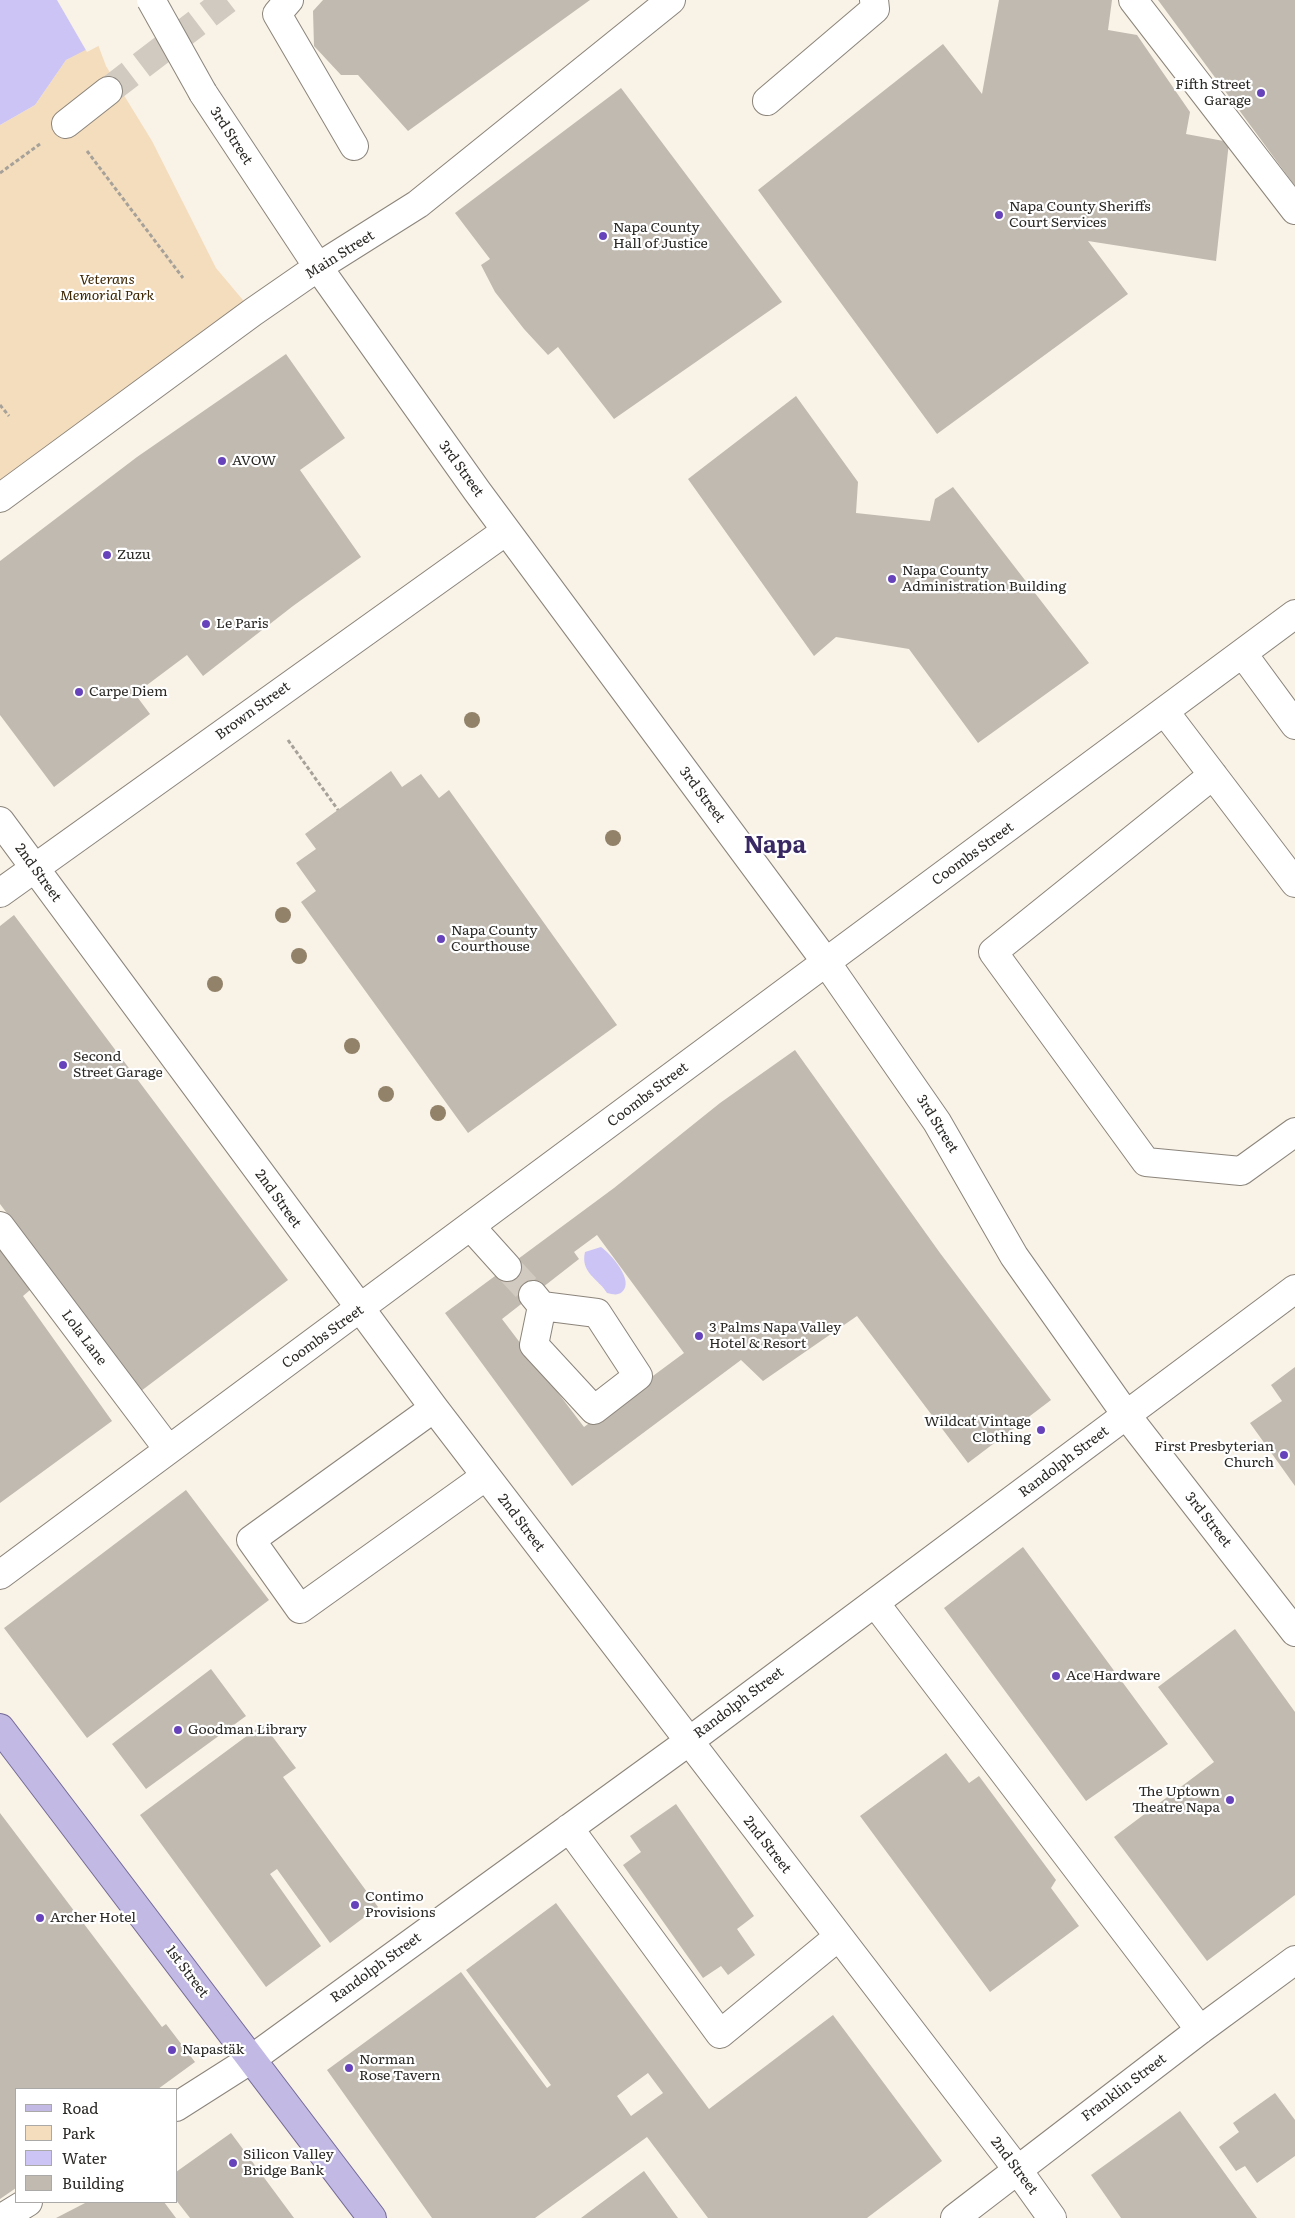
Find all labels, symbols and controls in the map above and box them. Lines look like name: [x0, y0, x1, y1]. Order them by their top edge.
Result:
place label: Fifth Street Garage: [1175, 77, 1251, 110]
marker: Fifth Street Garage: [1255, 87, 1267, 99]
street label: 3rd Street: [206, 104, 256, 168]
place label: Napa County Sheriffs Court Services: [1009, 199, 1151, 232]
marker: Napa County Sheriffs Court Services: [993, 209, 1005, 221]
place label: Napa County Hall of Justice: [613, 220, 708, 252]
street label: Main Street: [302, 227, 378, 283]
marker: Napa County Hall of Justice: [597, 230, 609, 242]
park label: Veterans Memorial Park: [60, 272, 154, 304]
street label: 3rd Street: [435, 438, 487, 500]
place label: AVOW: [232, 453, 276, 469]
marker: AVOW: [216, 455, 228, 467]
place label: Zuzu: [117, 547, 151, 563]
marker: Zuzu: [101, 549, 113, 561]
place label: Napa County Administration Building: [902, 563, 1066, 596]
marker: Napa County Administration Building: [886, 573, 898, 585]
place label: Le Paris: [216, 616, 268, 632]
marker: Le Paris: [200, 618, 212, 630]
street label: Brown Street: [212, 678, 294, 744]
place label: Carpe Diem: [89, 684, 167, 700]
marker: Carpe Diem: [73, 686, 85, 698]
street label: 3rd Street: [676, 764, 728, 826]
street label: Coombs Street: [929, 819, 1017, 889]
district label: Napa: [744, 832, 806, 860]
street label: 2nd Street: [11, 841, 65, 905]
place label: Napa County Courthouse: [451, 923, 538, 956]
marker: Napa County Courthouse: [435, 933, 447, 945]
place label: Second Street Garage: [73, 1049, 163, 1082]
marker: Second Street Garage: [57, 1059, 69, 1071]
street label: Coombs Street: [604, 1059, 692, 1131]
street label: 3rd Street: [913, 1092, 961, 1156]
street label: 2nd Street: [251, 1167, 305, 1231]
street label: Coombs Street: [279, 1302, 367, 1372]
street label: Lola Lane: [58, 1307, 110, 1369]
place label: 3 Palms Napa Valley Hotel & Resort: [709, 1320, 841, 1352]
marker: 3 Palms Napa Valley Hotel & Resort: [693, 1330, 705, 1342]
place label: Wildcat Vintage Clothing: [924, 1414, 1031, 1446]
street label: Randolph Street: [1016, 1423, 1112, 1501]
marker: Wildcat Vintage Clothing: [1035, 1424, 1047, 1436]
place label: First Presbyterian Church: [1154, 1439, 1274, 1471]
marker: First Presbyterian Church: [1278, 1449, 1290, 1461]
street label: 3rd Street: [1181, 1489, 1235, 1551]
street label: 2nd Street: [494, 1491, 548, 1555]
street label: Randolph Street: [691, 1664, 787, 1742]
place label: Ace Hardware: [1066, 1668, 1160, 1684]
marker: Ace Hardware: [1050, 1670, 1062, 1682]
place label: Goodman Library: [188, 1722, 307, 1738]
marker: Goodman Library: [172, 1724, 184, 1736]
place label: The Uptown Theatre Napa: [1132, 1784, 1220, 1816]
marker: The Uptown Theatre Napa: [1224, 1794, 1236, 1806]
street label: 2nd Street: [740, 1813, 794, 1877]
place label: Contimo Provisions: [365, 1889, 435, 1921]
marker: Contimo Provisions: [349, 1899, 361, 1911]
place label: Archer Hotel: [50, 1910, 136, 1926]
marker: Archer Hotel: [34, 1912, 46, 1924]
street label: Randolph Street: [327, 1929, 425, 2007]
street label: 1st Street: [162, 1943, 212, 2001]
place label: Napastäk: [182, 2042, 244, 2058]
marker: Napastäk: [166, 2044, 178, 2056]
street label: Franklin Street: [1078, 2051, 1170, 2125]
place label: Norman Rose Tavern: [359, 2052, 440, 2084]
marker: Norman Rose Tavern: [343, 2062, 355, 2074]
legend: [15, 2088, 178, 2203]
text: Road: [62, 2096, 98, 2119]
text: Park: [62, 2121, 95, 2144]
street label: 2nd Street: [987, 2134, 1041, 2198]
text: Water: [62, 2146, 107, 2169]
place label: Silicon Valley Bridge Bank: [243, 2147, 334, 2180]
marker: Silicon Valley Bridge Bank: [227, 2157, 239, 2169]
text: Building: [62, 2171, 124, 2194]

